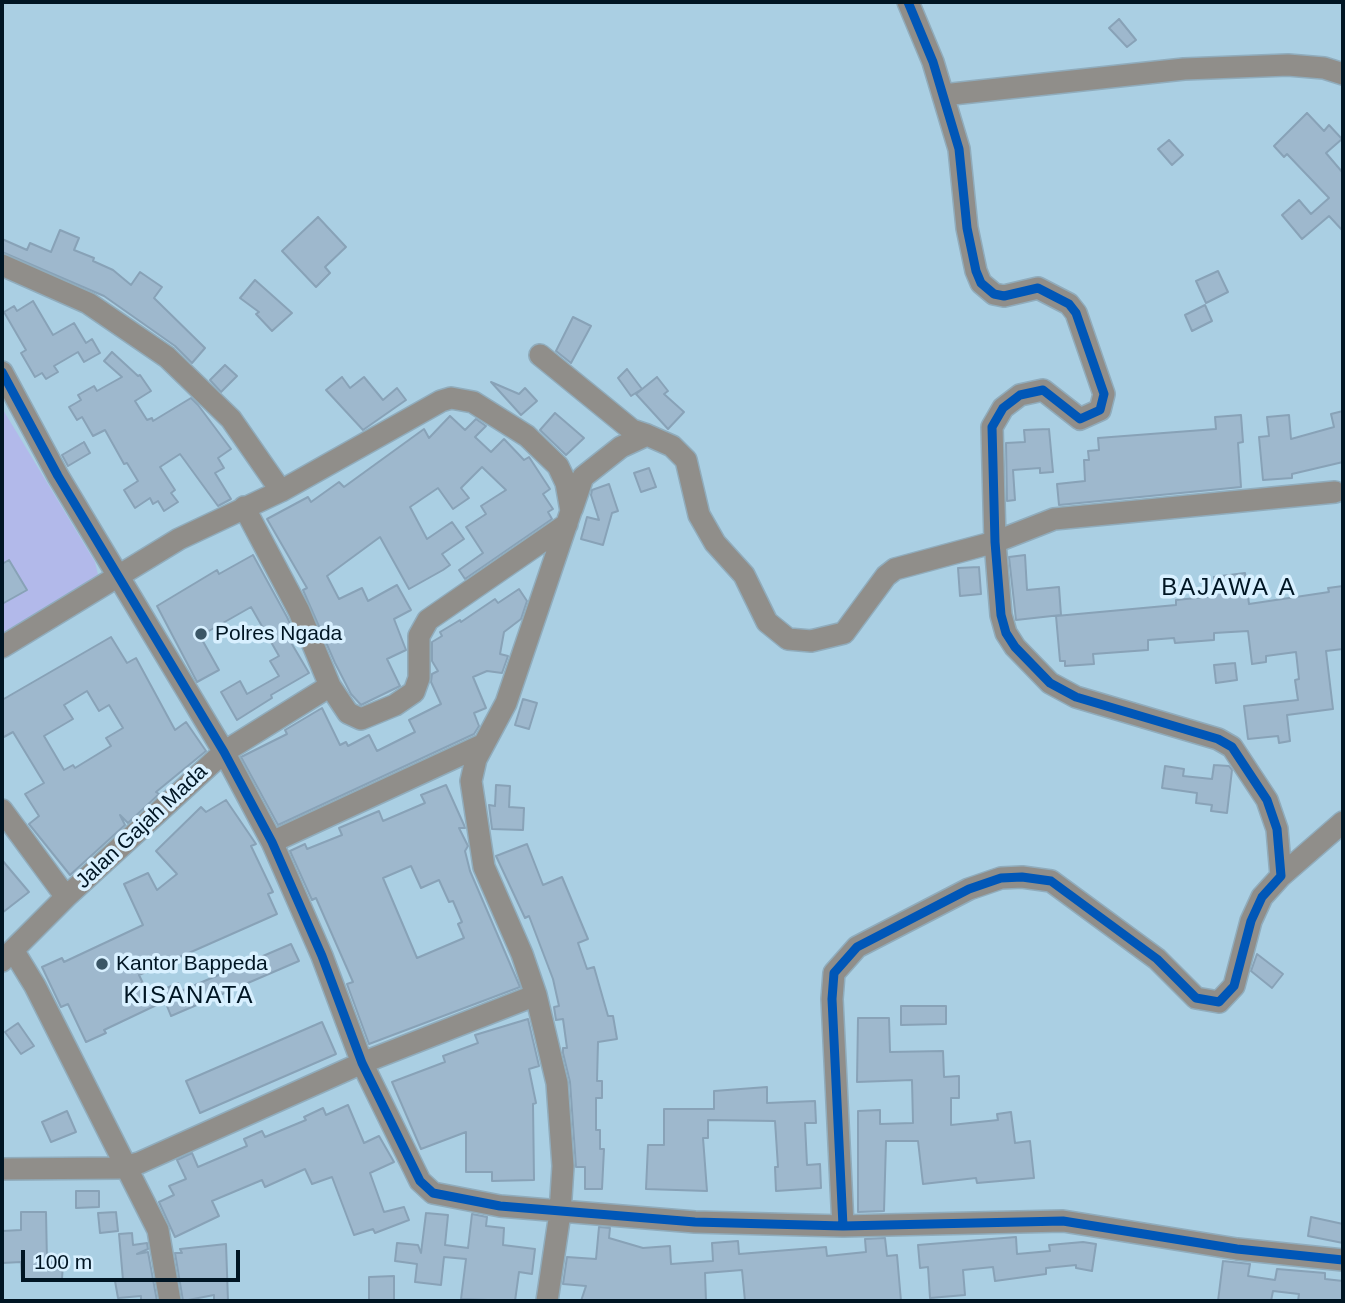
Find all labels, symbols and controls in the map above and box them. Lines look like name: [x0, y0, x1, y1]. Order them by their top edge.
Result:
district label: BAJAWA A: [1162, 574, 1296, 602]
place label: Polres Ngada: [215, 621, 342, 647]
marker: Polres Ngada: [193, 626, 209, 642]
street label: Jalan Gajah Mada: [71, 760, 213, 894]
place label: Kantor Bappeda: [116, 951, 268, 977]
marker: Kantor Bappeda: [94, 956, 110, 972]
district label: KISANATA: [124, 982, 254, 1010]
scale bar: [24, 1236, 243, 1280]
text: 100 m: [34, 1250, 92, 1273]

